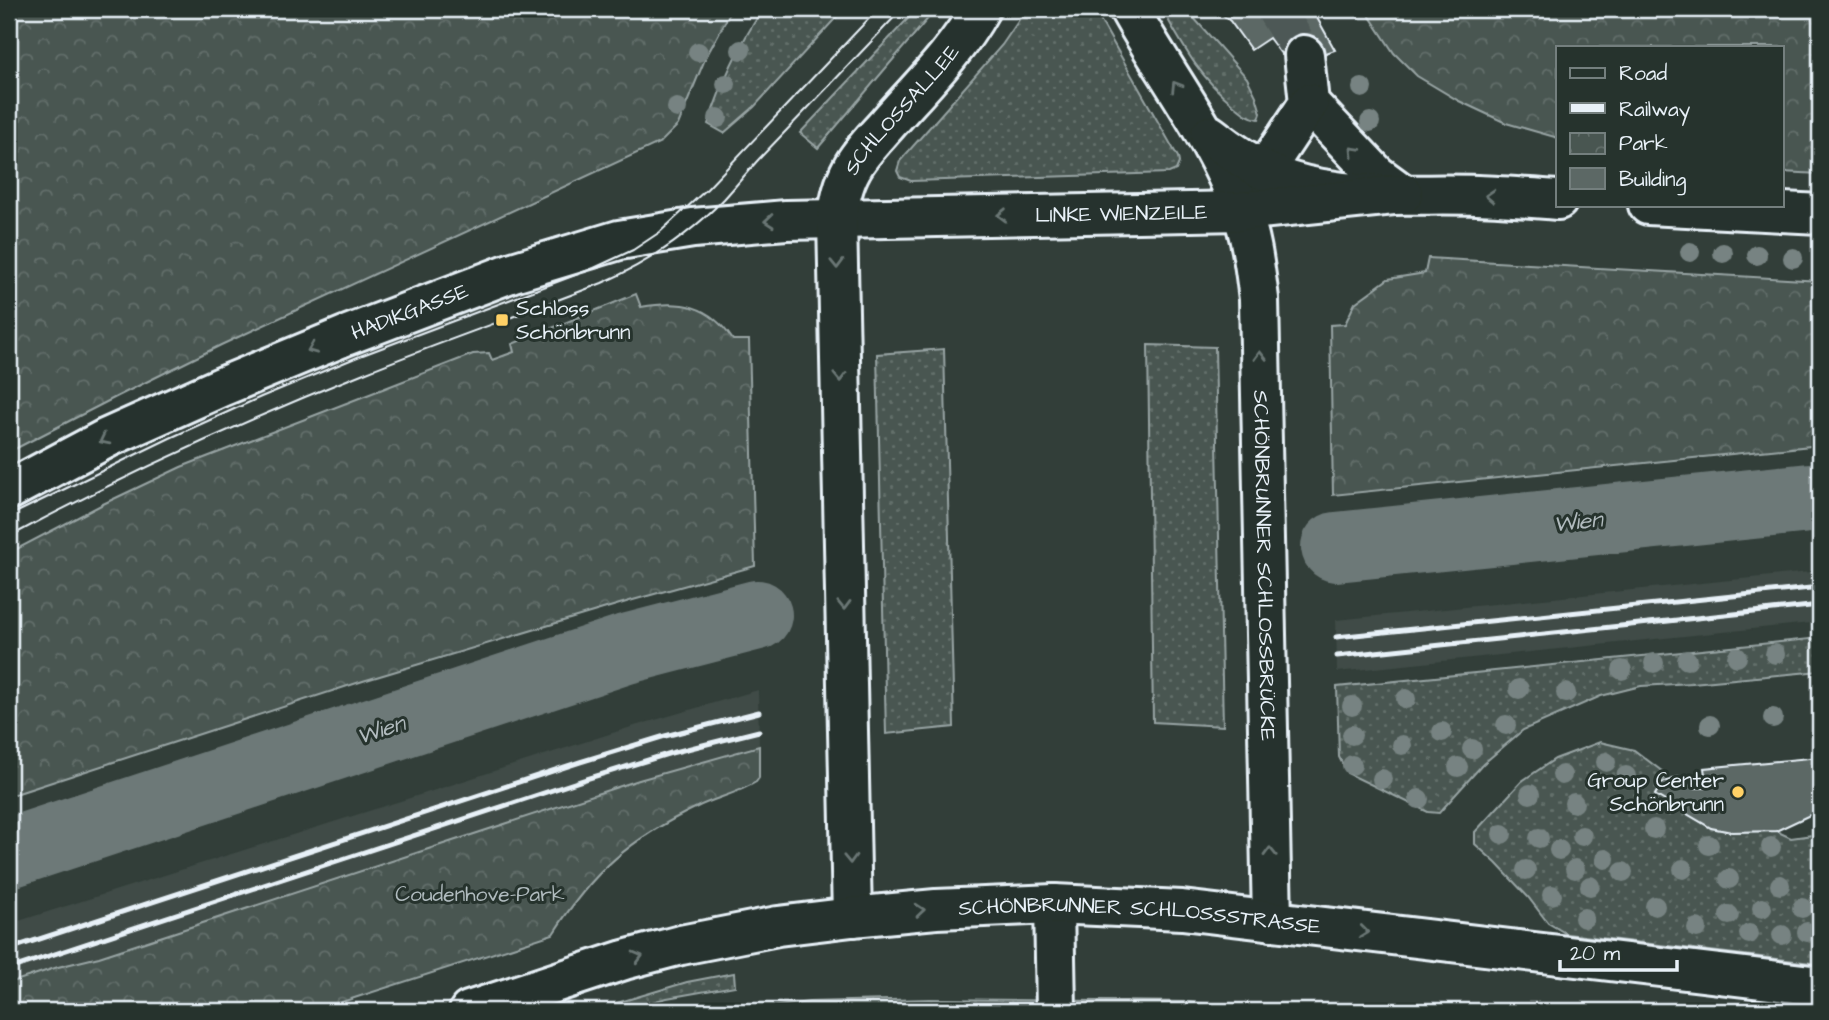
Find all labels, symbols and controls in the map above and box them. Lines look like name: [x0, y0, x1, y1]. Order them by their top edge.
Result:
street label: SCHLOSSALLEE: [837, 38, 966, 180]
legend: [1556, 46, 1784, 206]
text: Road: [1619, 59, 1667, 88]
one-way arrow: [1171, 81, 1184, 94]
text: Railway: [1619, 95, 1691, 126]
text: Park: [1619, 129, 1668, 158]
one-way arrow: [1350, 146, 1363, 159]
text: Building: [1619, 165, 1687, 196]
one-way arrow: [1484, 188, 1495, 203]
street label: LINKE WIENZEILE: [1035, 197, 1208, 230]
one-way arrow: [996, 208, 1007, 223]
one-way arrow: [763, 213, 774, 228]
one-way arrow: [830, 259, 845, 270]
street label: HADIKGASSE: [347, 276, 473, 347]
place label: Schloss Schönbrunn: [516, 294, 631, 347]
marker: Schloss Schönbrunn: [494, 312, 510, 328]
one-way arrow: [307, 341, 319, 355]
one-way arrow: [1252, 350, 1268, 360]
one-way arrow: [832, 372, 847, 383]
street label: SCHÖNBRUNNER SCHLOSSBRÜCKE: [1246, 390, 1283, 742]
one-way arrow: [99, 431, 111, 445]
water label: Wien: [1552, 503, 1607, 540]
one-way arrow: [837, 599, 852, 610]
water label: Wien: [353, 706, 412, 753]
place label: Group Center Schönbrunn: [1587, 766, 1724, 819]
marker: Group Center Schönbrunn: [1730, 784, 1746, 800]
one-way arrow: [1263, 847, 1278, 858]
one-way arrow: [843, 854, 858, 865]
park label: Coudenhove-Park: [395, 880, 565, 909]
street label: SCHÖNBRUNNER SCHLOSSSTRASSE: [958, 889, 1323, 941]
one-way arrow: [915, 903, 926, 918]
one-way arrow: [1358, 924, 1370, 939]
scale bar: [1560, 929, 1677, 973]
text: 20 m: [1570, 939, 1621, 968]
one-way arrow: [632, 951, 644, 965]

